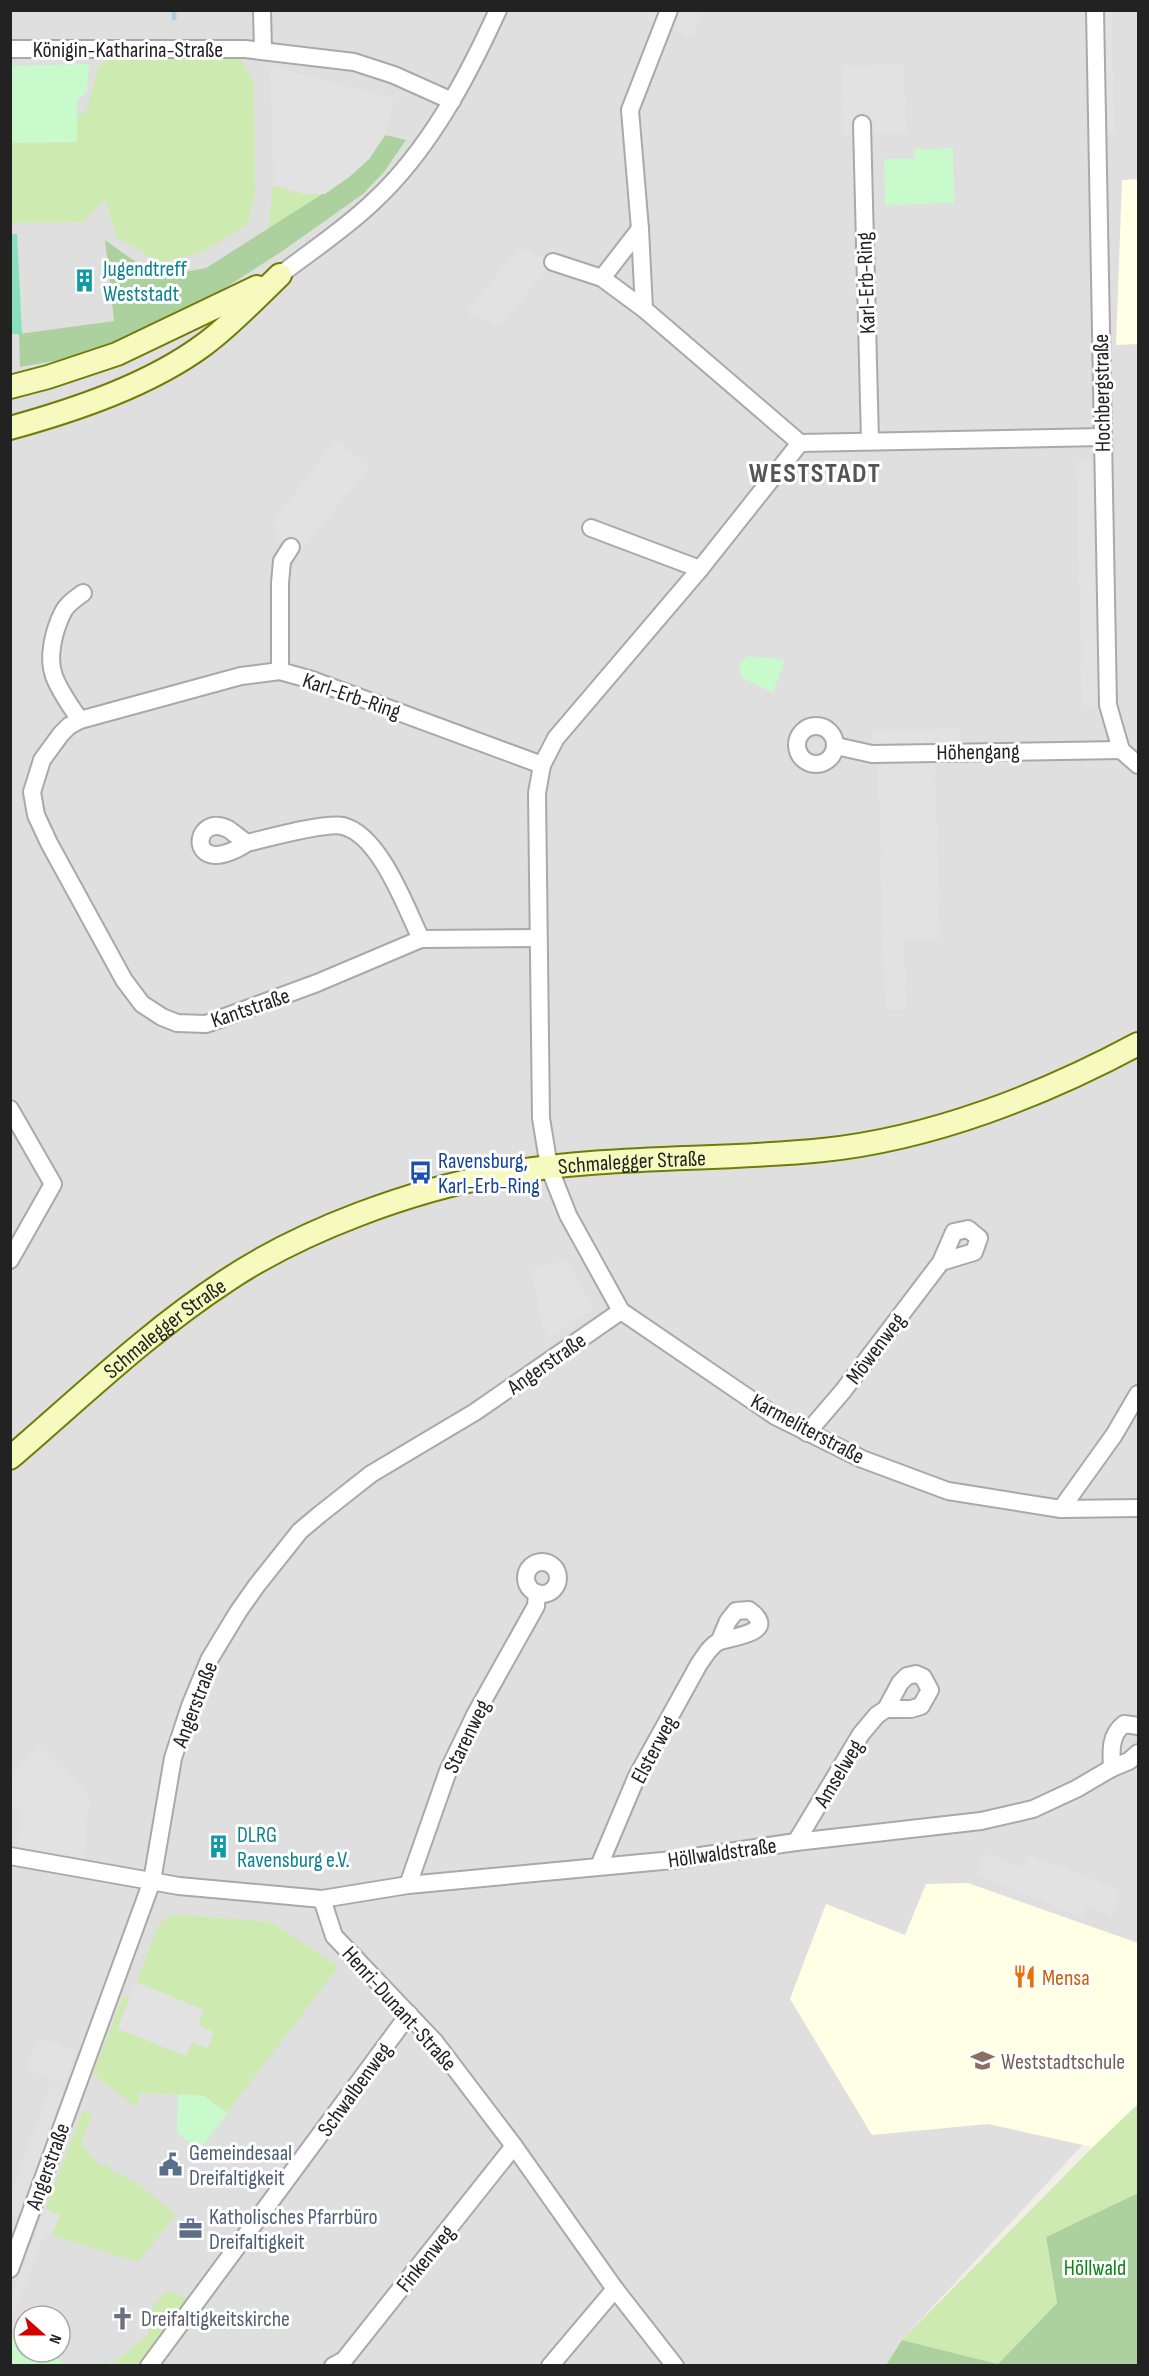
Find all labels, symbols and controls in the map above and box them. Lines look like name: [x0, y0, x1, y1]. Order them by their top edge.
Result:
street label: Königin-Katharina-Straße: [33, 37, 223, 64]
street label: Karl-Erb-Ring: [851, 231, 882, 334]
place label: Jugendtreff Weststadt: [102, 256, 187, 308]
building icon: Jugendtreff Weststadt: [72, 268, 98, 294]
street label: Hochbergstraße: [1088, 334, 1117, 452]
district label: WESTSTADT: [749, 457, 881, 490]
street label: Karl-Erb-Ring: [299, 667, 404, 726]
street label: Höhengang: [936, 738, 1020, 767]
street label: Kantstraße: [208, 982, 293, 1034]
street label: Schmalegger Straße: [557, 1145, 706, 1181]
place label: Ravensburg, Karl-Erb-Ring: [438, 1148, 540, 1200]
bus stop icon: Ravensburg, Karl-Erb-Ring: [407, 1160, 433, 1186]
street label: Schmalegger Straße: [98, 1273, 231, 1385]
street label: Möwenweg: [841, 1308, 912, 1390]
street label: Angerstraße: [501, 1327, 591, 1402]
street label: Karmeliterstraße: [746, 1388, 869, 1471]
street label: Angerstraße: [166, 1658, 224, 1752]
street label: Starenweg: [438, 1695, 497, 1778]
street label: Elsterweg: [625, 1711, 683, 1788]
street label: Amselweg: [808, 1735, 870, 1814]
place label: DLRG Ravensburg e.V.: [237, 1822, 350, 1874]
street label: Höllwaldstraße: [666, 1833, 778, 1874]
building icon: DLRG Ravensburg e.V.: [206, 1834, 232, 1860]
street label: Henri-Dunant-Straße: [336, 1941, 462, 2077]
restaurant icon: Mensa: [1011, 1964, 1037, 1990]
place label: Mensa: [1042, 1965, 1090, 1992]
street label: Schwalbenweg: [312, 2037, 398, 2142]
school or university icon: Weststadtschule: [970, 2048, 996, 2074]
place label: Weststadtschule: [1001, 2049, 1125, 2076]
street label: Angerstraße: [20, 2120, 76, 2214]
place label: Gemeindesaal Dreifaltigkeit: [189, 2140, 292, 2192]
public building icon: Gemeindesaal Dreifaltigkeit: [158, 2152, 184, 2178]
place label: Katholisches Pfarrbüro Dreifaltigkeit: [209, 2204, 378, 2256]
office icon: Katholisches Pfarrbüro Dreifaltigkeit: [178, 2216, 204, 2242]
street label: Finkenweg: [391, 2220, 461, 2298]
park label: Höllwald: [1064, 2255, 1126, 2282]
north arrow: [12, 2304, 72, 2364]
church icon: Dreifaltigkeitskirche: [110, 2305, 136, 2331]
place label: Dreifaltigkeitskirche: [141, 2306, 290, 2333]
text: N: [44, 2331, 65, 2346]

